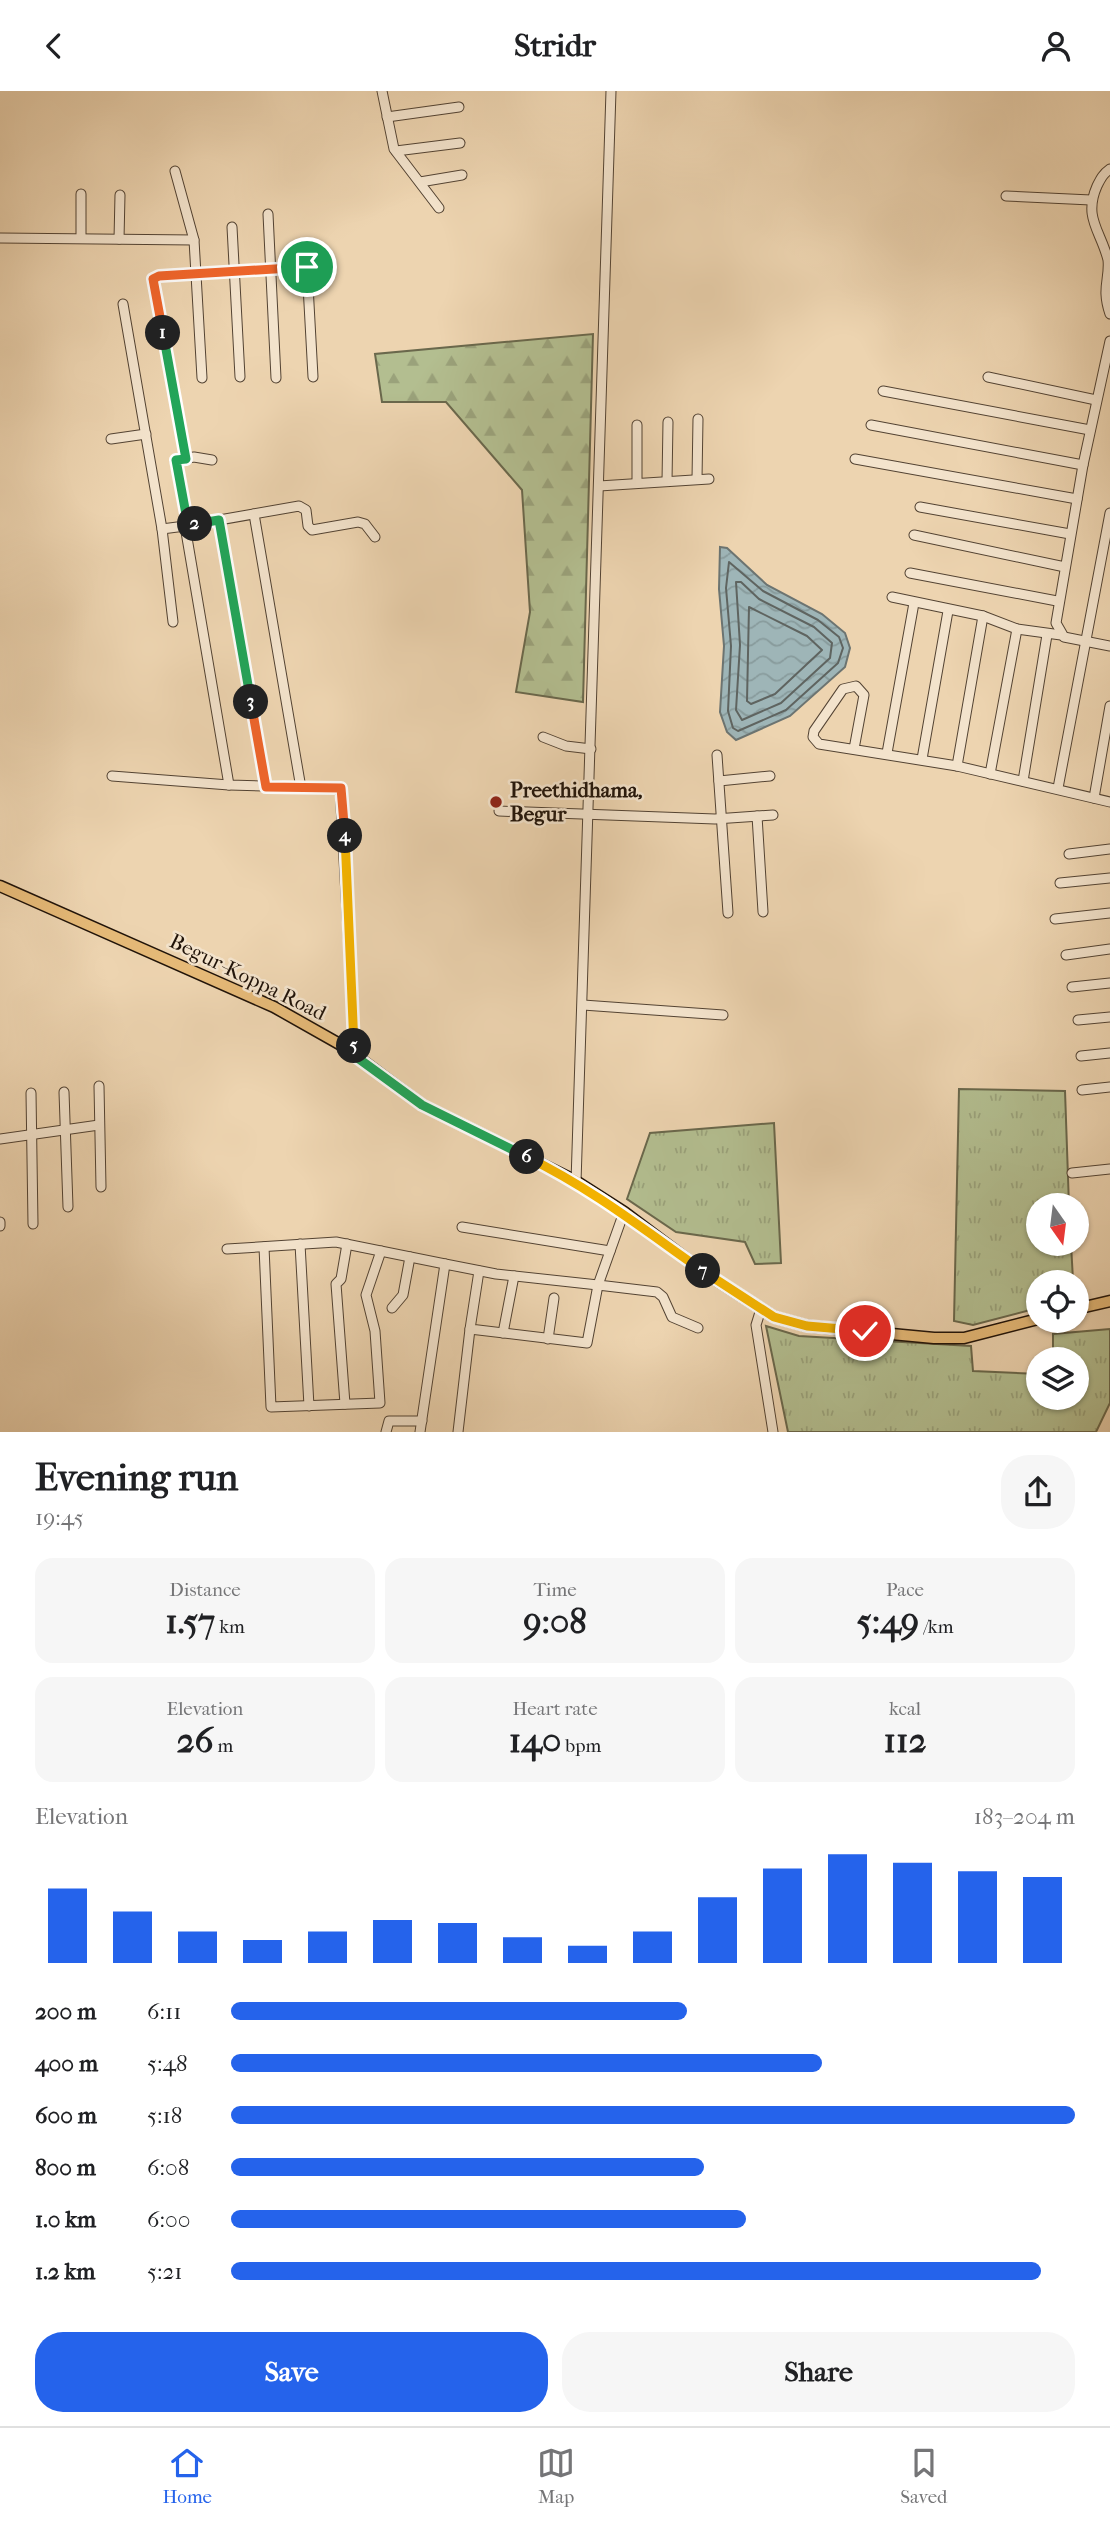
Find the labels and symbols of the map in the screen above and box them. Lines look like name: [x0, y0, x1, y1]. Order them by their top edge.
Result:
pin: [277, 237, 337, 297]
pin: 1: [146, 315, 180, 351]
pin: 2: [178, 507, 212, 541]
pin: 3: [233, 685, 268, 719]
place label: Preethidhama, Begur: [510, 778, 642, 826]
marker: Preethidhama, Begur: [488, 794, 504, 810]
pin: 4: [328, 819, 362, 853]
street label: Begur-Koppa Road: [166, 929, 331, 1026]
pin: 5: [336, 1028, 372, 1063]
pin: 6: [510, 1139, 544, 1175]
north arrow: [1026, 1193, 1088, 1257]
pin: 7: [686, 1253, 720, 1289]
pin: [835, 1301, 895, 1361]

